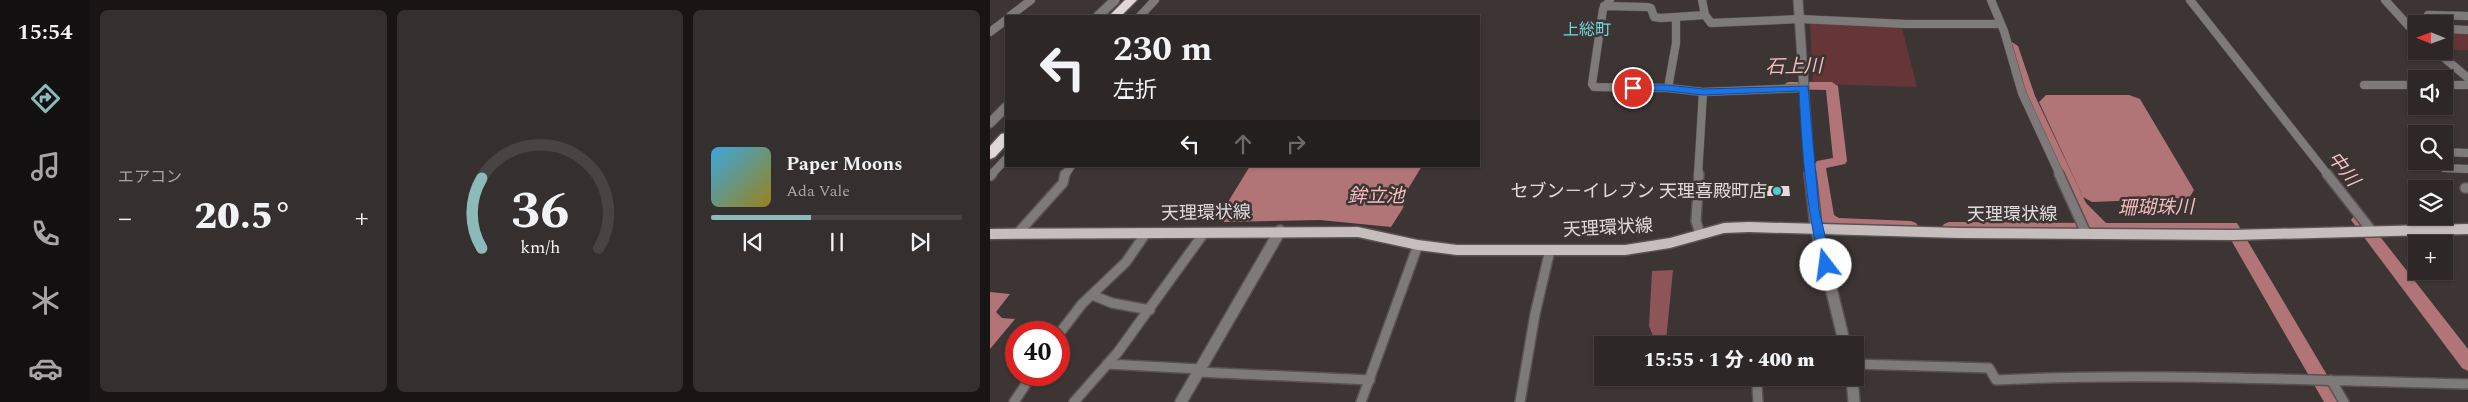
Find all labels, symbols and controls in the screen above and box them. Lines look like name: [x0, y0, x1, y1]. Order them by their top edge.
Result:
north arrow: [2408, 15, 2452, 60]
map controls: [2408, 15, 2453, 280]
text: 15:54: [17, 16, 73, 49]
district label: 上総町: [1563, 18, 1611, 42]
text: 230 m: [1113, 23, 1212, 76]
icon: left: [1030, 35, 1095, 100]
water label: 石上川: [1765, 52, 1825, 82]
pin: [1612, 67, 1654, 109]
button: sound: [2408, 70, 2453, 115]
text: 左折: [1113, 74, 1157, 107]
icon: arrive: [1619, 74, 1647, 102]
icon: directions: [28, 81, 63, 116]
button: search: [2408, 125, 2453, 170]
icon: left: [1176, 130, 1204, 158]
icon: ahead: [1229, 130, 1257, 158]
icon: right: [1282, 130, 1310, 158]
water label: 中川: [2320, 145, 2367, 194]
icon: music: [28, 149, 63, 184]
text: Paper Moons: [786, 150, 903, 179]
text: エアコン: [118, 165, 182, 189]
text: 36: [511, 172, 569, 251]
place label: セブン－イレブン 天理喜殿町店: [1511, 178, 1767, 205]
text: Ada Vale: [786, 179, 850, 203]
button: layers: [2408, 180, 2453, 225]
water label: 鉾立池: [1347, 182, 1406, 211]
marker: セブン－イレブン 天理喜殿町店: [1771, 185, 1783, 197]
text: 20.5°: [194, 188, 292, 246]
water label: 珊瑚珠川: [2118, 193, 2196, 223]
text: −: [118, 197, 132, 240]
text: +: [355, 197, 369, 240]
street label: 天理環状線: [1161, 199, 1251, 227]
street label: 天理環状線: [1967, 201, 2057, 228]
street label: 天理環状線: [1562, 212, 1654, 244]
icon: phone: [28, 216, 63, 251]
icon: previous: [739, 228, 767, 256]
icon: pause: [823, 228, 851, 256]
icon: next: [906, 228, 934, 256]
text: km/h: [520, 234, 560, 261]
button: +: [2408, 235, 2453, 280]
position arrow: [1799, 238, 1851, 290]
icon: climate: [28, 283, 63, 318]
speed limit sign: 40: [1005, 321, 1070, 386]
text: 15:55 · 1 分 · 400 m: [1643, 346, 1815, 375]
icon: car: [28, 351, 63, 386]

